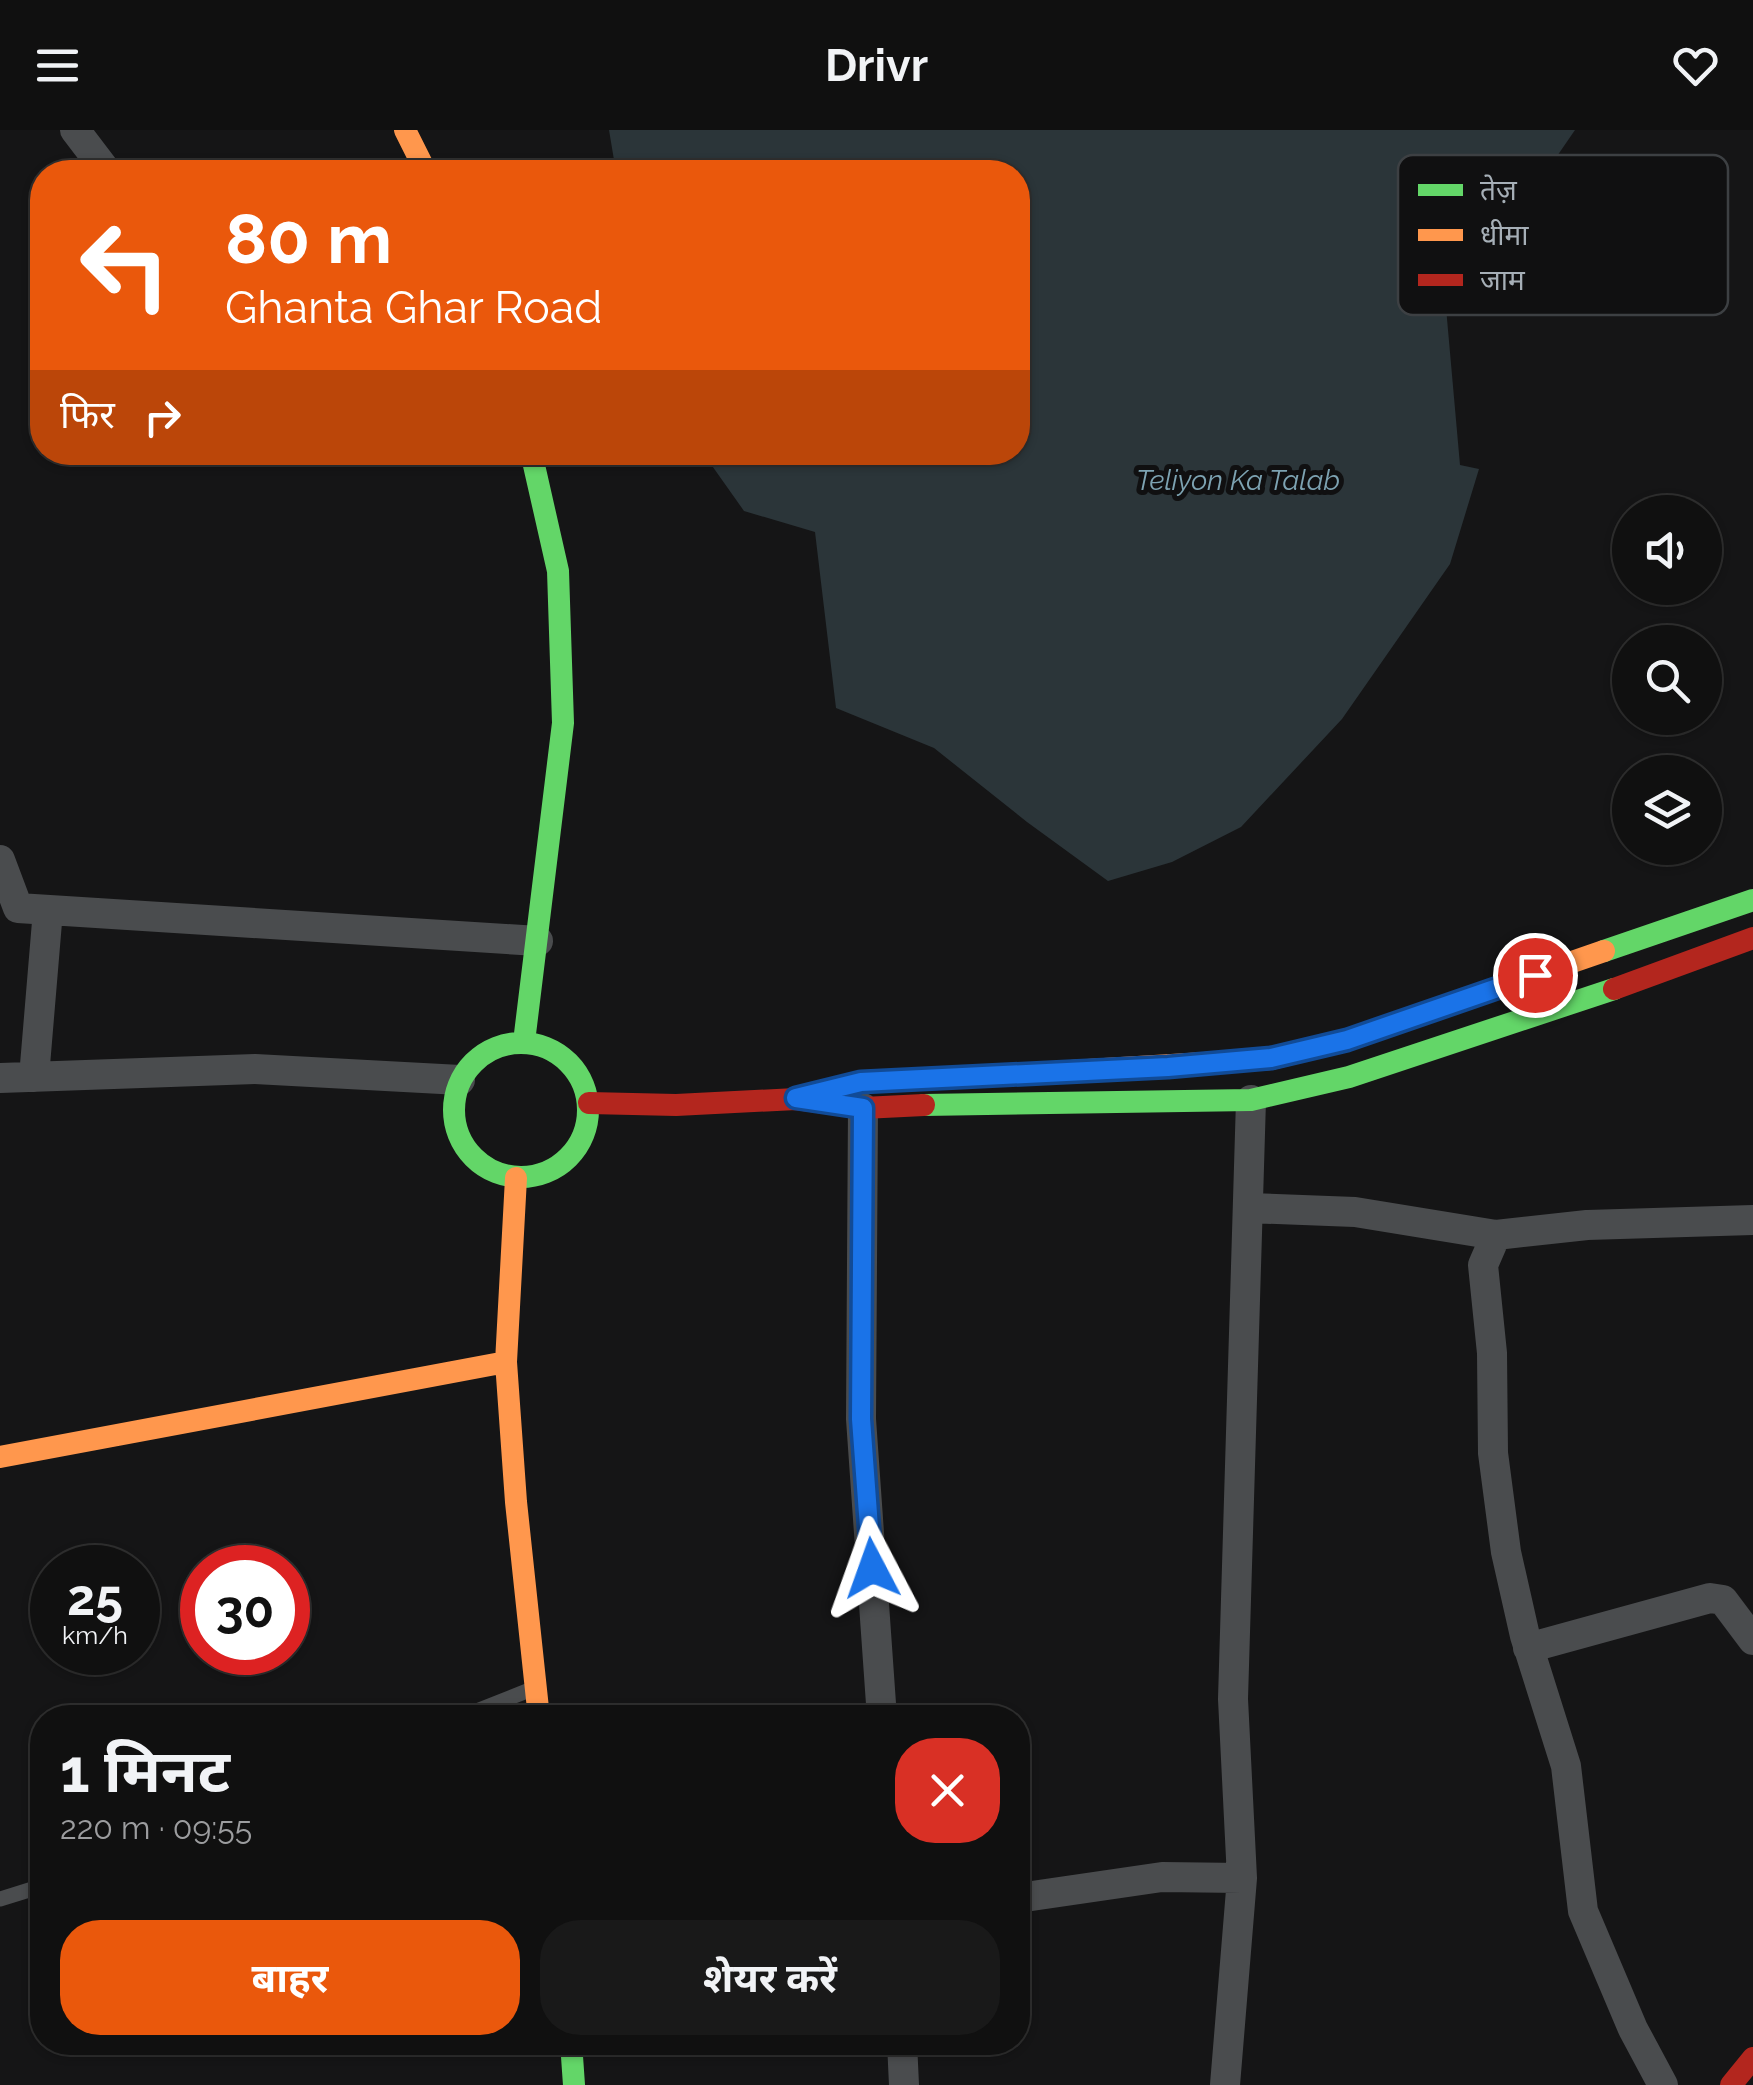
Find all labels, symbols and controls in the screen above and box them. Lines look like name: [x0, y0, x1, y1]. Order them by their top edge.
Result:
icon: menu: [30, 38, 85, 93]
icon: heart: [1668, 38, 1723, 93]
text: Drivr: [825, 39, 928, 92]
legend: [1398, 155, 1728, 315]
text: तेज़: [1480, 174, 1518, 207]
text: 80 m: [225, 197, 392, 279]
icon: left: [60, 200, 190, 330]
text: धीमा: [1480, 219, 1529, 252]
text: जाम: [1480, 264, 1526, 297]
text: Ghanta Ghar Road: [225, 281, 602, 334]
icon: right: [135, 390, 190, 445]
text: फिर: [60, 392, 115, 437]
water label: Teliyon Ka Talab: [1136, 464, 1340, 497]
map controls: [1612, 495, 1722, 865]
button: sound: [1612, 495, 1722, 605]
button: search: [1612, 625, 1722, 735]
button: layers: [1612, 755, 1722, 865]
pin: [1493, 933, 1578, 1018]
icon: arrive: [1508, 948, 1563, 1003]
position arrow: [820, 1516, 924, 1620]
speed limit sign: 30: [180, 1545, 310, 1675]
text: 25: [67, 1568, 123, 1627]
text: km/h: [62, 1620, 128, 1650]
text: 1 मिनट: [60, 1736, 230, 1806]
button: close: [895, 1738, 1000, 1843]
text: 220 m · 09:55: [60, 1809, 252, 1846]
button: बाहर: [60, 1920, 520, 2035]
button: शेयर करें: [540, 1920, 1000, 2035]

